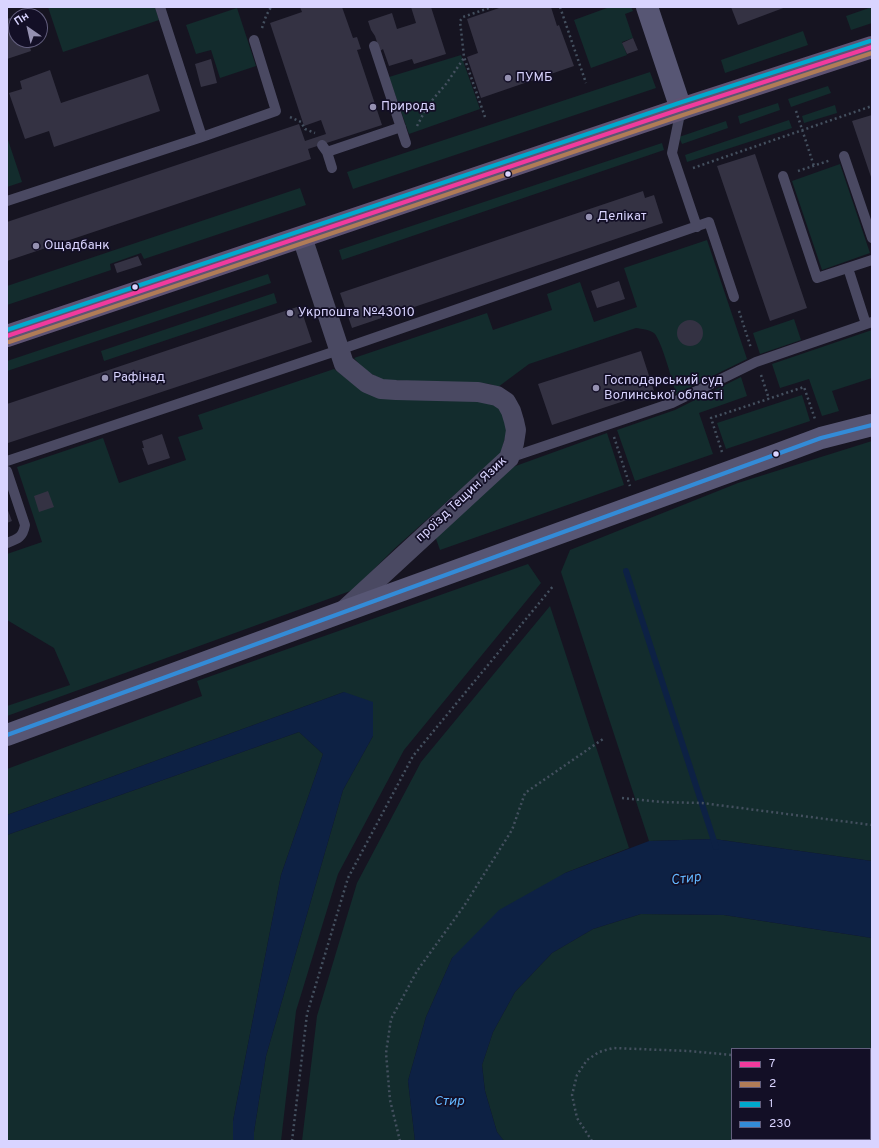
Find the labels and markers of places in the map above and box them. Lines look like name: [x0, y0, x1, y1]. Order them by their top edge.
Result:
place label: ПУМБ: [516, 70, 552, 86]
marker: ПУМБ: [503, 73, 513, 83]
place label: Природа: [381, 99, 435, 115]
marker: Природа: [368, 102, 378, 112]
unlabelled marker: [503, 169, 513, 179]
place label: Делікат: [597, 209, 647, 225]
marker: Делікат: [584, 212, 594, 222]
place label: Ощадбанк: [44, 238, 110, 254]
marker: Ощадбанк: [31, 241, 41, 251]
unlabelled marker: [130, 282, 140, 292]
place label: Укрпошта №43010: [298, 305, 415, 321]
marker: Укрпошта №43010: [285, 308, 295, 318]
place label: Рафінад: [113, 370, 165, 386]
marker: Рафінад: [100, 373, 110, 383]
place label: Господарський суд Волинської області: [604, 373, 723, 404]
marker: Господарський суд Волинської області: [591, 383, 601, 393]
unlabelled marker: [771, 449, 781, 459]

